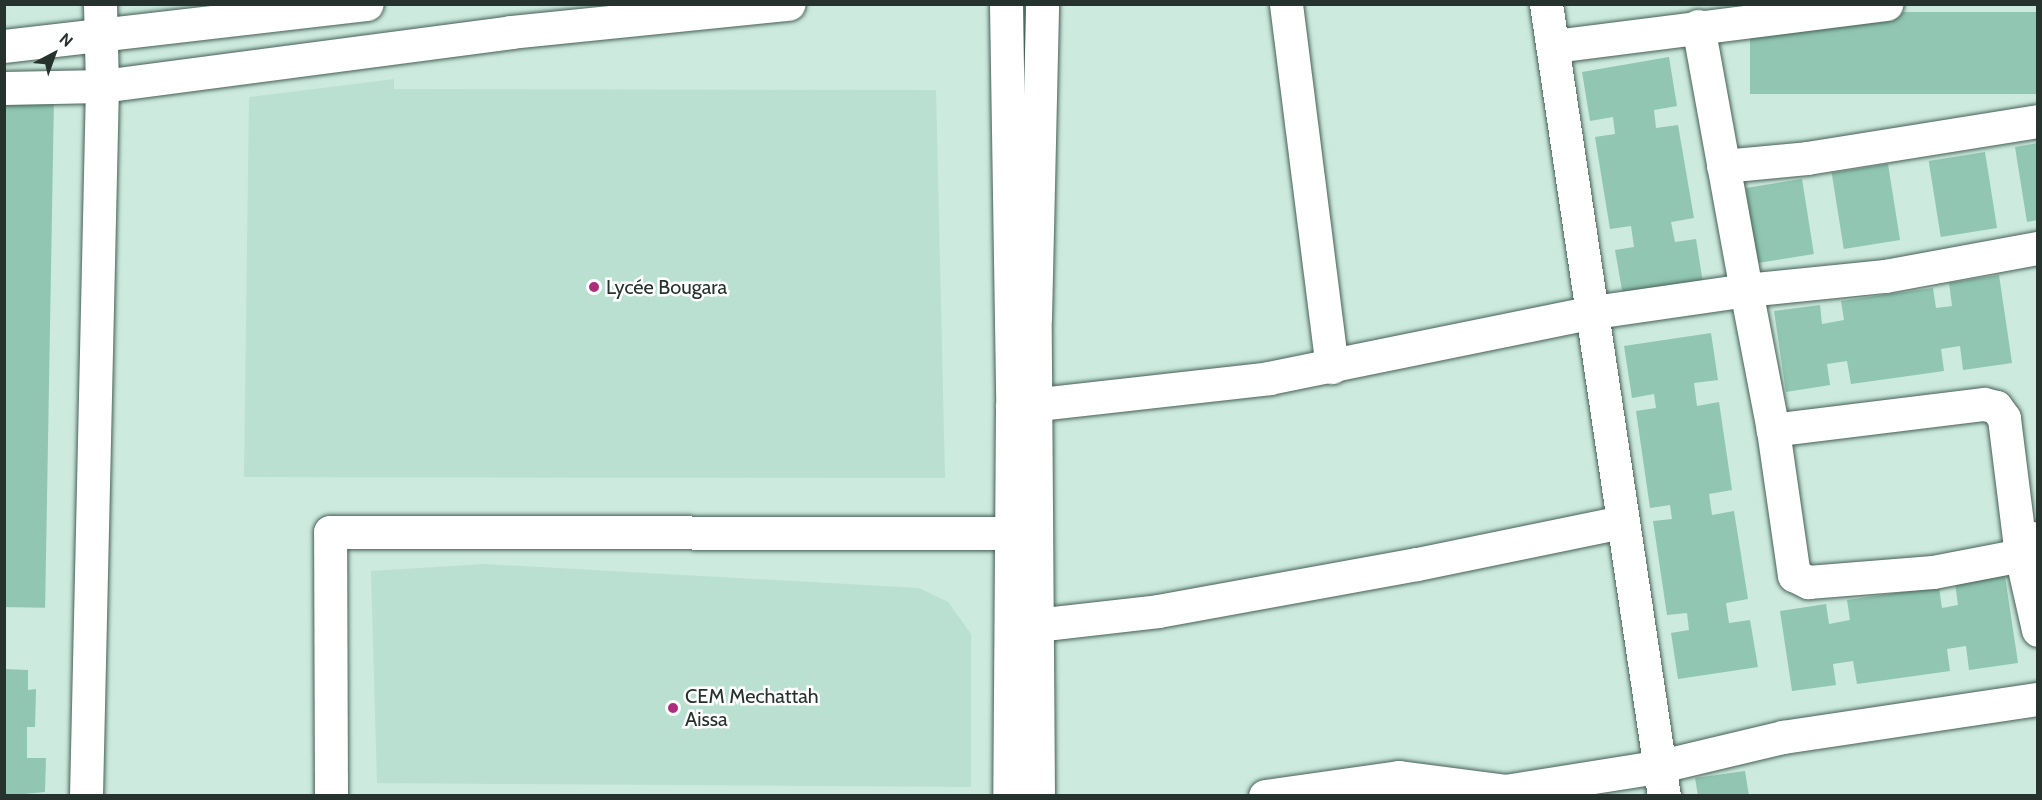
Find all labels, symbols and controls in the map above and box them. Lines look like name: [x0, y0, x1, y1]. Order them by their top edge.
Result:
north arrow: [24, 24, 84, 84]
text: N: [56, 29, 77, 51]
place label: Lycée Bougara: [606, 275, 727, 299]
marker: Lycée Bougara: [587, 280, 601, 294]
place label: CEM Mechattah Aissa: [685, 684, 819, 731]
marker: CEM Mechattah Aissa: [666, 701, 680, 715]

